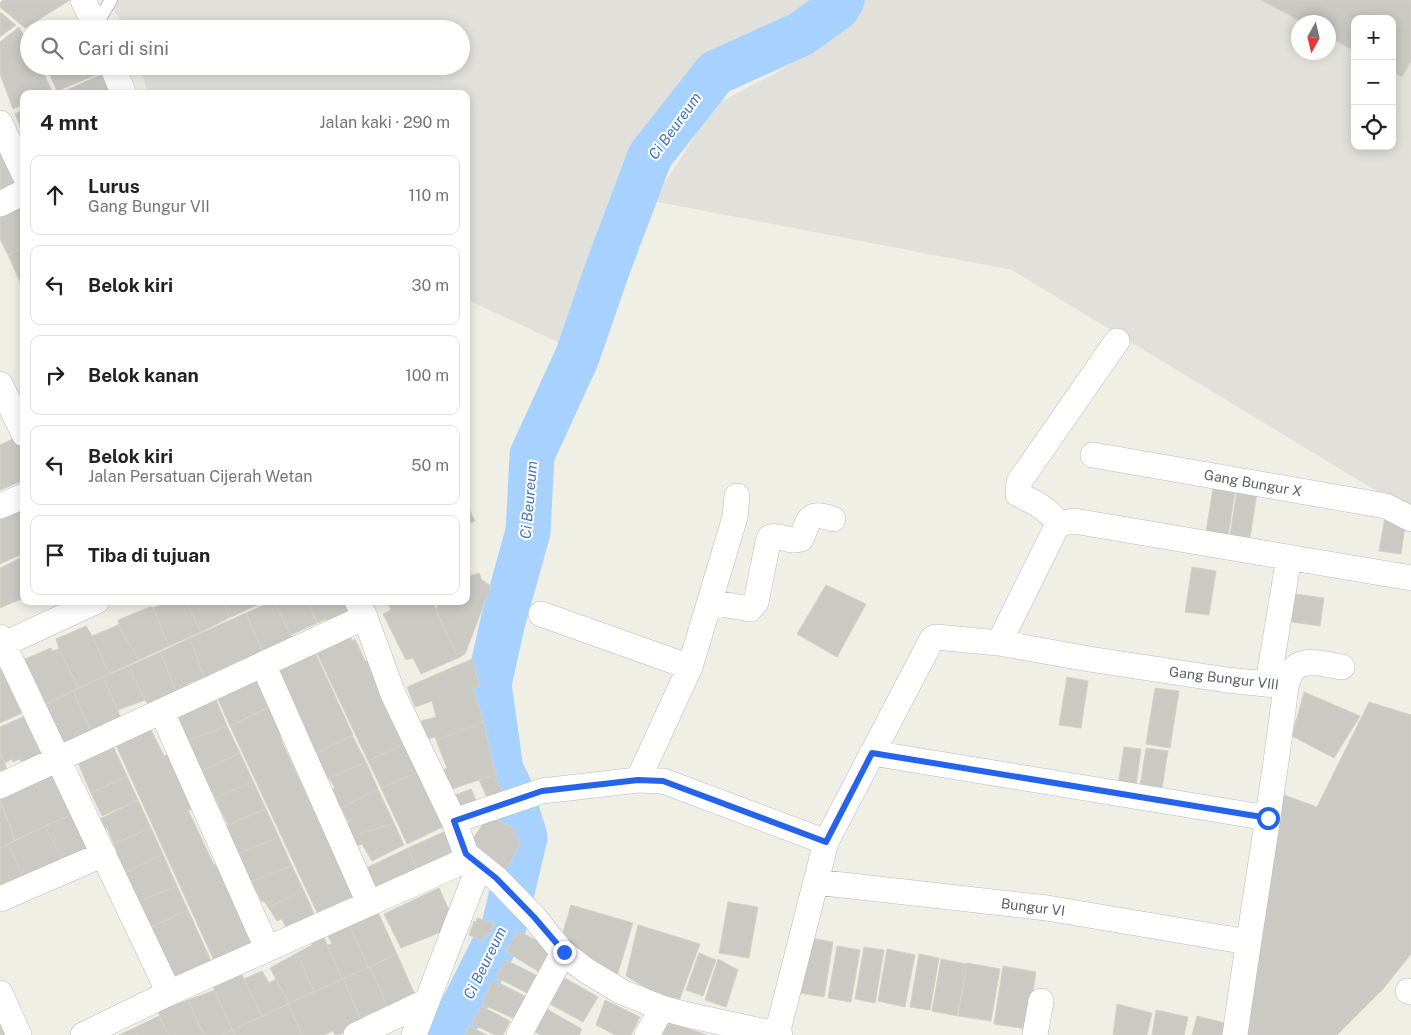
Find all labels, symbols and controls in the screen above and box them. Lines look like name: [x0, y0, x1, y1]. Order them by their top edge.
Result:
north arrow: [1291, 15, 1336, 60]
map controls: [1351, 15, 1396, 150]
button: +: [1351, 15, 1396, 60]
search box: [20, 20, 470, 75]
icon: search: [38, 34, 66, 62]
text: Cari di sini: [78, 37, 169, 59]
button: −: [1351, 60, 1396, 105]
water label: Ci Beureum: [645, 89, 705, 162]
button: locate: [1351, 105, 1396, 150]
text: 4 mnt: [40, 110, 98, 135]
text: Jalan kaki · 290 m: [319, 113, 450, 132]
text: Lurus: [88, 175, 140, 197]
icon: ahead: [41, 181, 69, 209]
text: 110 m: [408, 186, 449, 205]
text: Gang Bungur VII: [88, 197, 210, 216]
icon: left: [41, 271, 69, 299]
text: Belok kiri: [88, 274, 173, 296]
text: 30 m: [412, 276, 449, 295]
icon: right: [41, 361, 69, 389]
text: Belok kanan: [88, 364, 199, 386]
text: 100 m: [405, 366, 449, 385]
text: Belok kiri: [88, 445, 173, 467]
icon: left: [41, 451, 69, 479]
text: 50 m: [411, 456, 449, 475]
water label: Ci Beureum: [517, 460, 540, 540]
text: Jalan Persatuan Cijerah Wetan: [88, 467, 312, 486]
street label: Gang Bungur X: [1203, 467, 1304, 500]
icon: arrive: [41, 541, 69, 569]
text: Tiba di tujuan: [88, 544, 210, 566]
street label: Gang Bungur VIII: [1168, 663, 1280, 693]
route start: [1257, 807, 1280, 830]
street label: Bungur VI: [1000, 895, 1066, 919]
water label: Ci Beureum: [460, 924, 509, 1002]
route end: [553, 941, 576, 964]

